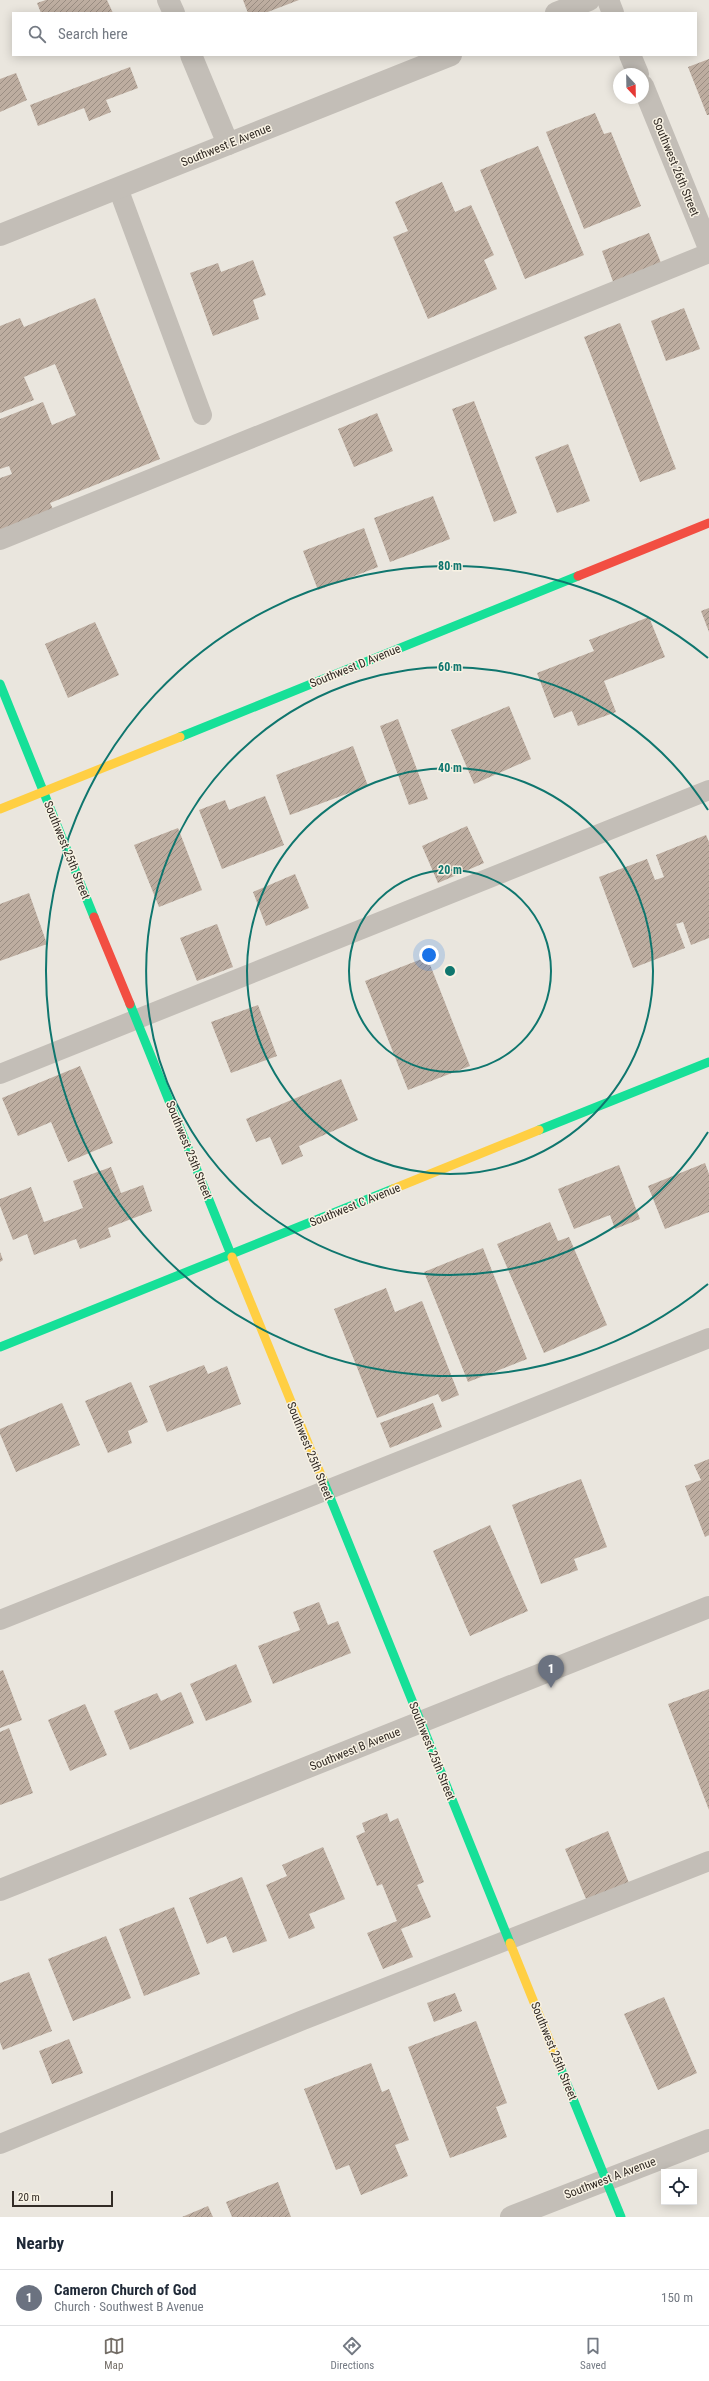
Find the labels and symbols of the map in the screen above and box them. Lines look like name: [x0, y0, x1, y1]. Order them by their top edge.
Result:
north arrow: [613, 68, 649, 104]
street label: Southwest 26th Street: [650, 116, 702, 219]
street label: Southwest E Avenue: [179, 120, 273, 169]
text: 80 m: [438, 559, 462, 573]
street label: Southwest D Avenue: [308, 641, 403, 691]
text: 60 m: [438, 660, 462, 674]
text: 40 m: [438, 761, 462, 775]
street label: Southwest 25th Street: [41, 799, 93, 902]
text: 20 m: [438, 863, 462, 877]
your location: [419, 945, 439, 965]
centre of rings: [443, 964, 457, 978]
street label: Southwest 25th Street: [163, 1099, 215, 1202]
street label: Southwest C Avenue: [308, 1180, 403, 1230]
street label: Southwest 25th Street: [284, 1400, 336, 1503]
pin: 1: [538, 1655, 564, 1688]
street label: Southwest 25th Street: [406, 1700, 458, 1803]
street label: Southwest B Avenue: [308, 1724, 403, 1774]
street label: Southwest 25th Street: [528, 2000, 580, 2103]
street label: Southwest A Avenue: [562, 2154, 658, 2202]
scale bar: [12, 2189, 113, 2208]

